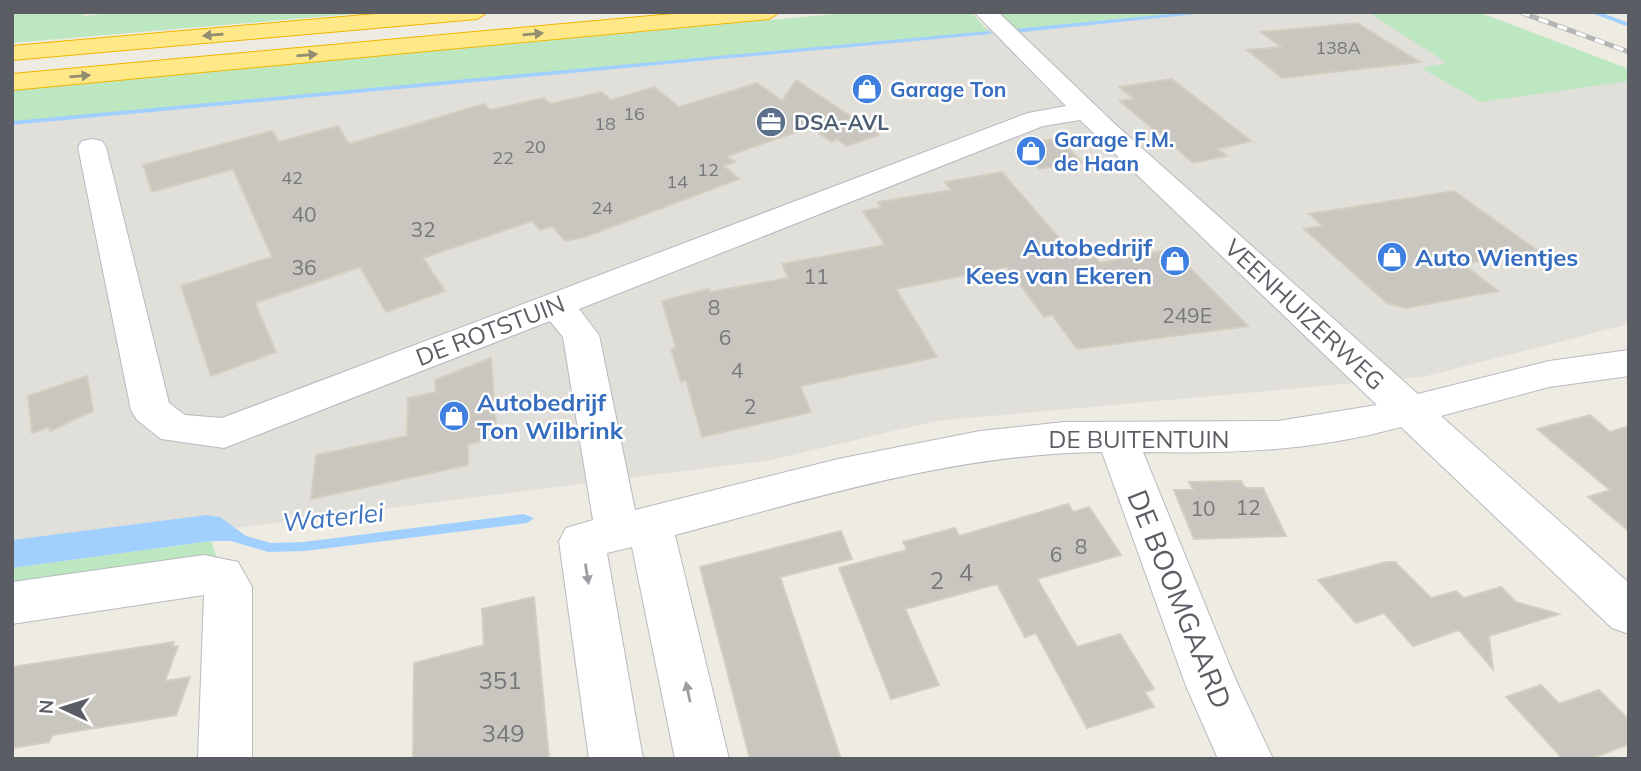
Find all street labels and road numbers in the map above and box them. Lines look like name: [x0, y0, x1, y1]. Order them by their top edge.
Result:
street label: VEENHUIZERWEG: [1219, 232, 1391, 396]
street label: DE ROTSTUIN: [411, 288, 569, 372]
street label: DE BUITENTUIN: [1048, 424, 1230, 454]
street label: DE BOOMGAARD: [1120, 484, 1240, 714]

